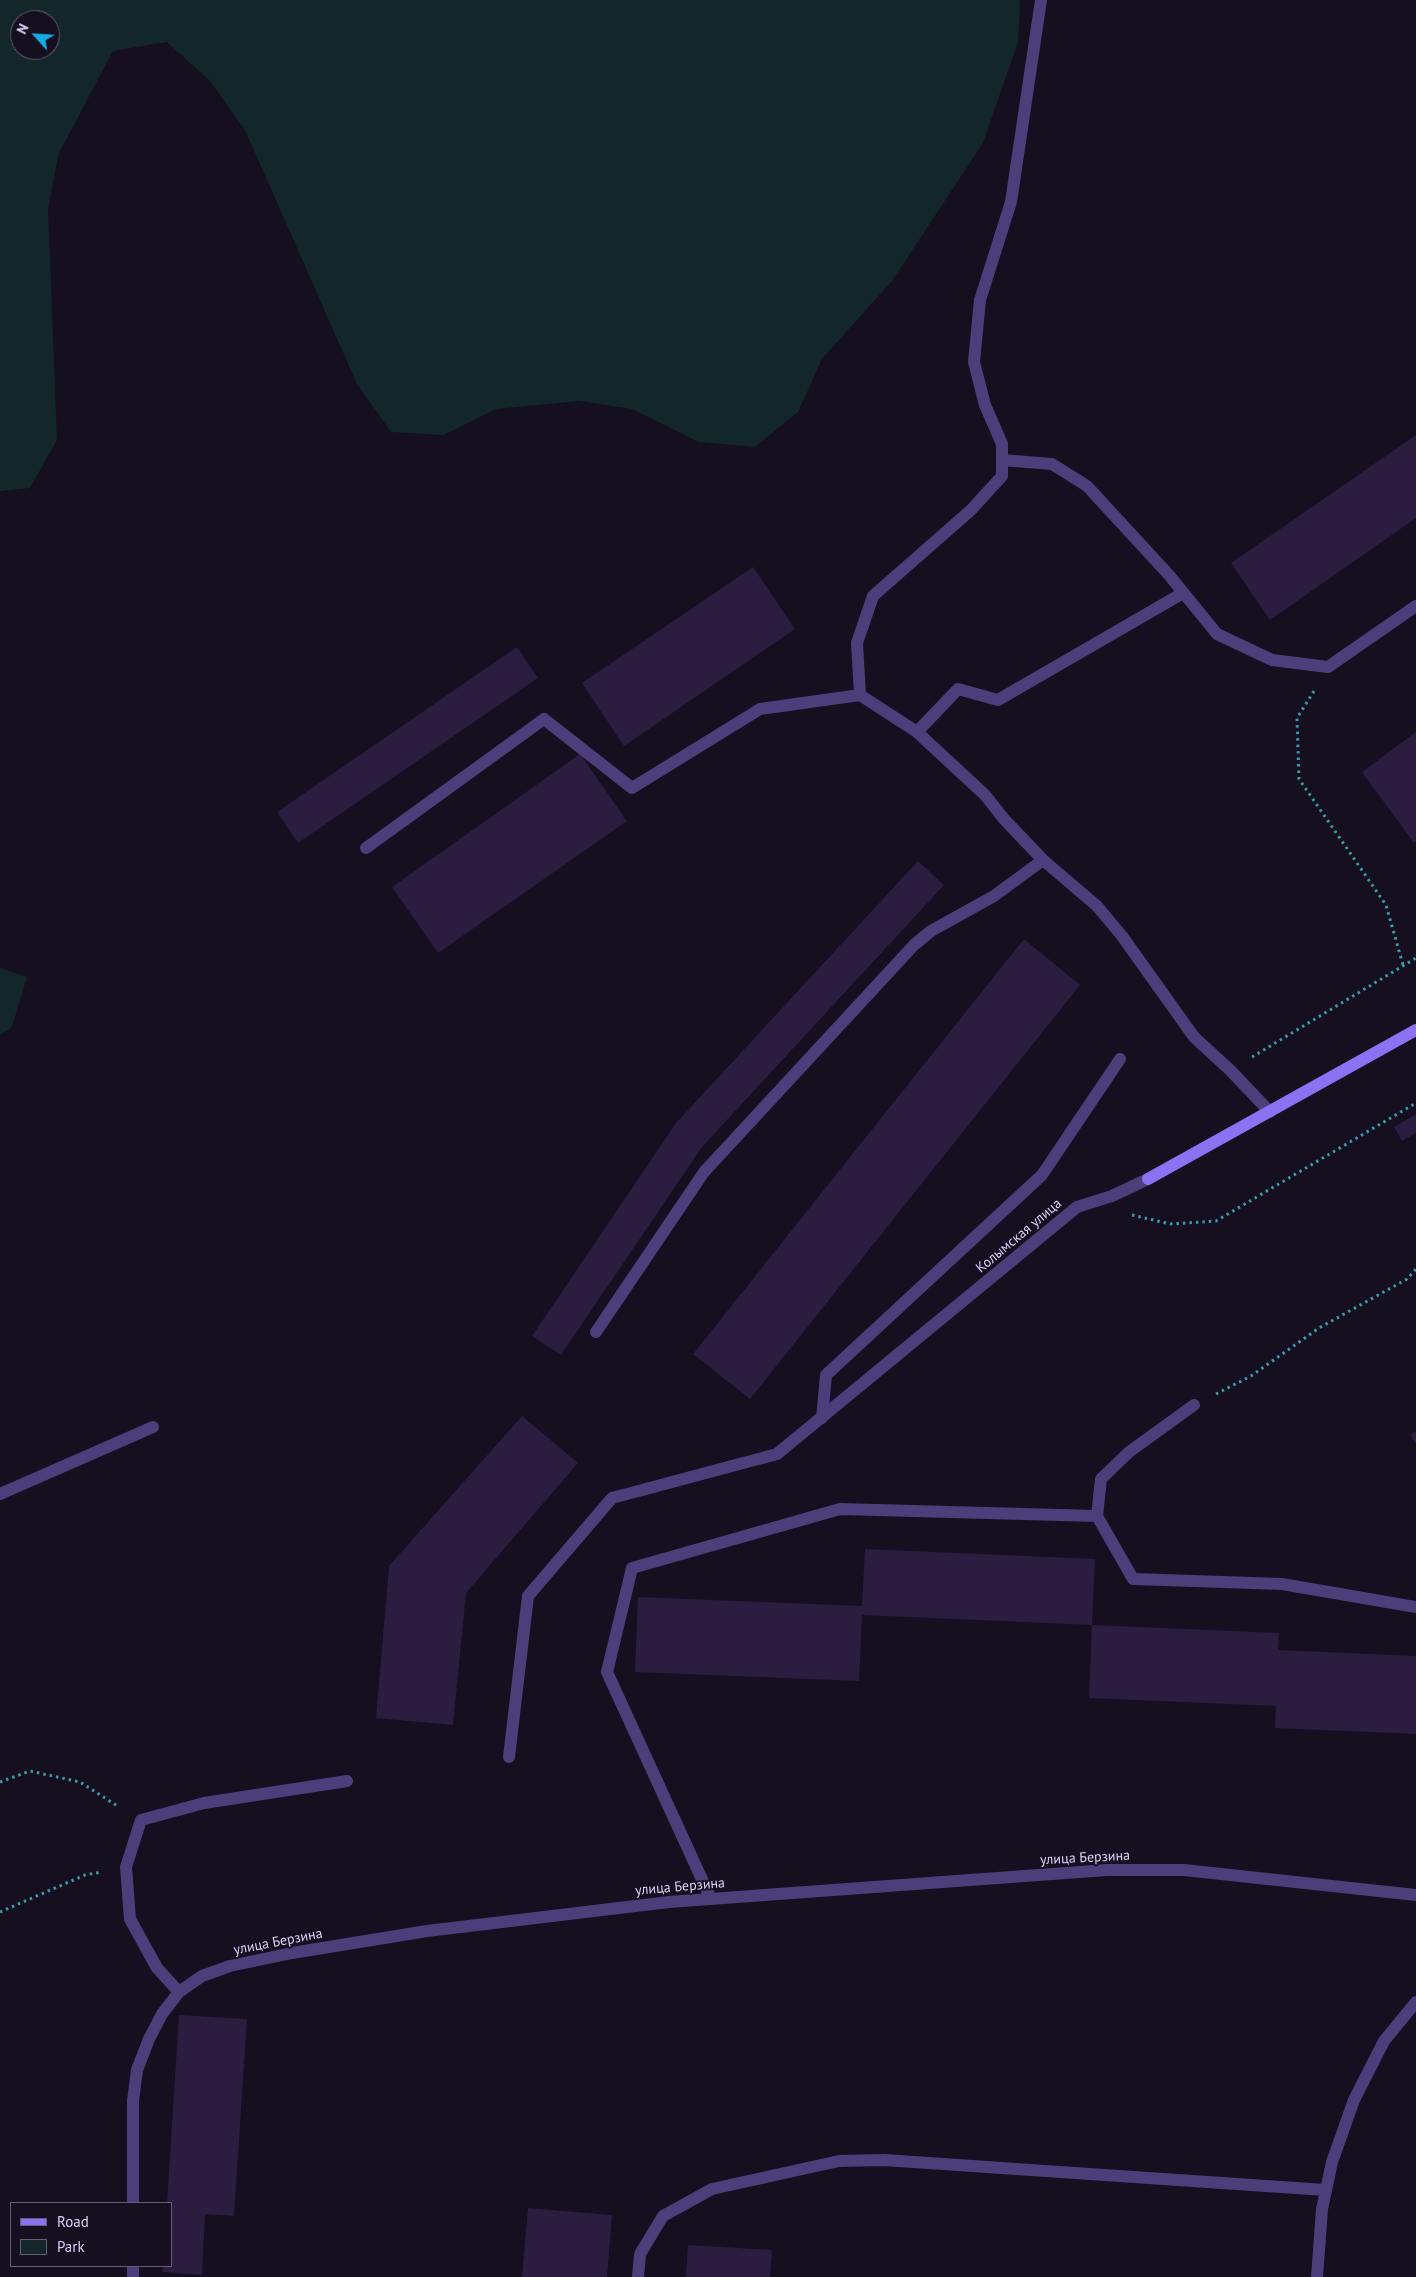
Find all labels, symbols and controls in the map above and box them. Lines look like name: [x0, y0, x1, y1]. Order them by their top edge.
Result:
north arrow: [10, 10, 60, 60]
text: N: [12, 21, 33, 37]
street label: Колымская улица: [973, 1195, 1065, 1277]
street label: улица Берзина: [1040, 1847, 1130, 1869]
street label: улица Берзина: [634, 1875, 726, 1899]
street label: улица Берзина: [232, 1925, 324, 1959]
legend: [10, 2202, 172, 2267]
text: Road: [57, 2212, 89, 2231]
text: Park: [57, 2237, 85, 2256]

